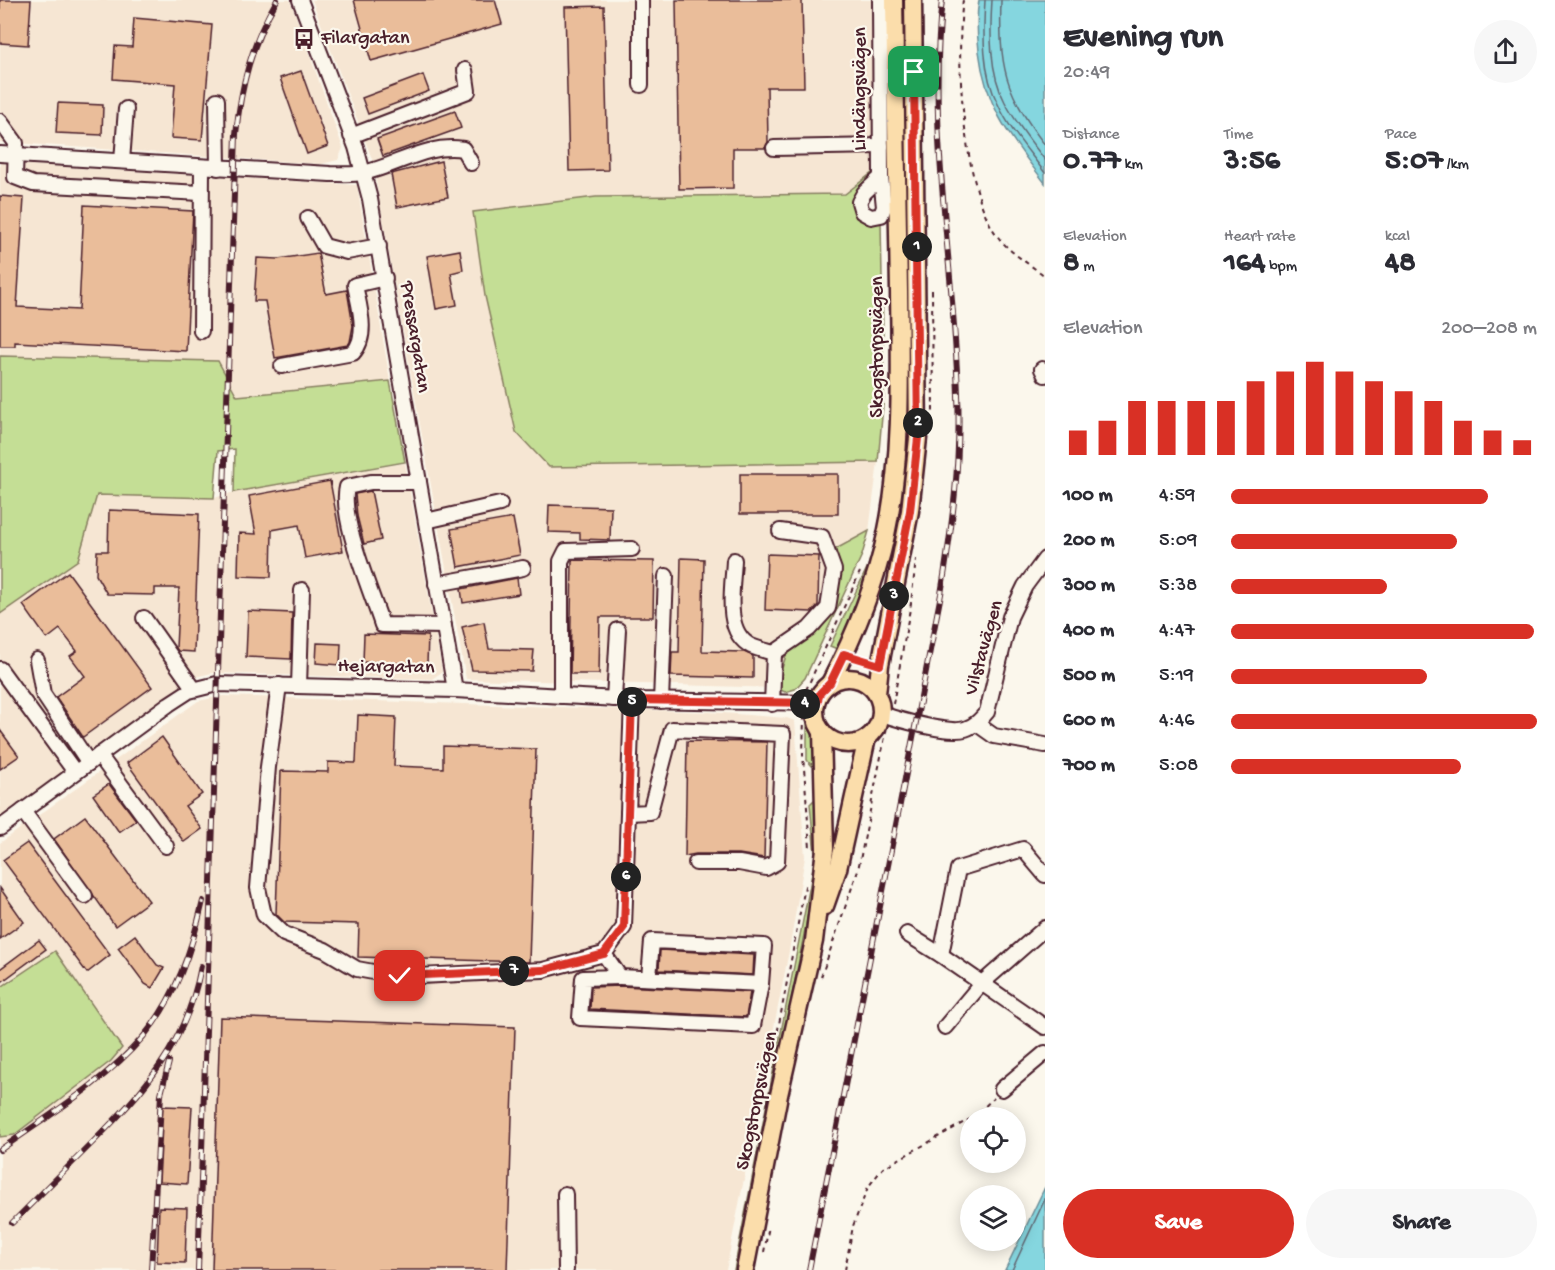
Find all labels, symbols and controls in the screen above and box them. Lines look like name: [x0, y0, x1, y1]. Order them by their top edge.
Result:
text: Evening run: [1063, 20, 1223, 58]
button: share: [1474, 20, 1537, 83]
bus stop icon: Filargatan: [292, 27, 316, 51]
street label: Lindängsvägen: [850, 27, 873, 151]
place label: Filargatan: [320, 28, 410, 51]
pin: [888, 46, 939, 97]
icon: arrive: [897, 55, 930, 88]
text: 20:49: [1063, 62, 1110, 85]
text: Distance: [1063, 126, 1120, 145]
text: Time: [1224, 126, 1253, 145]
text: Pace: [1385, 126, 1416, 145]
text: 0.77: [1063, 145, 1121, 180]
text: 3:56: [1224, 145, 1280, 180]
text: 5:07: [1385, 145, 1443, 180]
text: km: [1121, 156, 1143, 175]
text: /km: [1443, 156, 1469, 175]
text: Elevation: [1063, 228, 1127, 247]
text: Heart rate: [1224, 228, 1296, 247]
text: kcal: [1385, 228, 1410, 247]
pin: 1: [902, 232, 932, 262]
text: 1: [914, 237, 920, 256]
text: 8: [1063, 247, 1079, 282]
text: 164: [1224, 247, 1266, 282]
text: 48: [1385, 247, 1416, 282]
text: m: [1079, 258, 1095, 277]
text: bpm: [1266, 258, 1297, 277]
street label: Skogstorpsvägen: [867, 276, 890, 418]
street label: Pressargatan: [394, 279, 434, 395]
text: Elevation: [1063, 318, 1143, 341]
text: 200–208 m: [1441, 318, 1537, 341]
pin: 2: [903, 408, 933, 438]
text: 2: [914, 413, 922, 432]
text: 100 m: [1063, 485, 1113, 508]
text: 4:59: [1159, 485, 1195, 508]
text: 200 m: [1063, 530, 1114, 553]
text: 5:09: [1159, 530, 1197, 553]
text: 300 m: [1063, 575, 1115, 598]
text: 5:38: [1159, 575, 1197, 598]
pin: 3: [879, 581, 909, 611]
text: 3: [890, 586, 898, 605]
street label: Vilstavägen: [960, 597, 1010, 699]
text: 400 m: [1063, 620, 1114, 643]
text: 4:47: [1159, 620, 1195, 643]
street label: Hejargatan: [337, 656, 435, 680]
text: 500 m: [1063, 665, 1115, 688]
text: 5:19: [1159, 665, 1194, 688]
pin: 5: [617, 687, 647, 717]
pin: 4: [790, 689, 820, 719]
text: 5: [628, 692, 636, 711]
text: 4: [801, 694, 809, 713]
text: 600 m: [1063, 710, 1115, 733]
text: 4:46: [1159, 710, 1194, 733]
text: 700 m: [1063, 755, 1115, 778]
text: 5:08: [1159, 755, 1198, 778]
pin: 6: [611, 862, 641, 892]
text: 6: [622, 867, 630, 886]
pin: [374, 950, 425, 1001]
pin: 7: [499, 956, 529, 986]
icon: check: [383, 959, 416, 992]
text: 7: [510, 961, 518, 980]
street label: Skogstorpsvägen: [732, 1029, 784, 1172]
map controls: [960, 1107, 1026, 1251]
button: locate: [960, 1107, 1026, 1173]
button: layers: [960, 1185, 1026, 1251]
button: Save: [1063, 1189, 1294, 1258]
button: Share: [1306, 1189, 1537, 1258]

